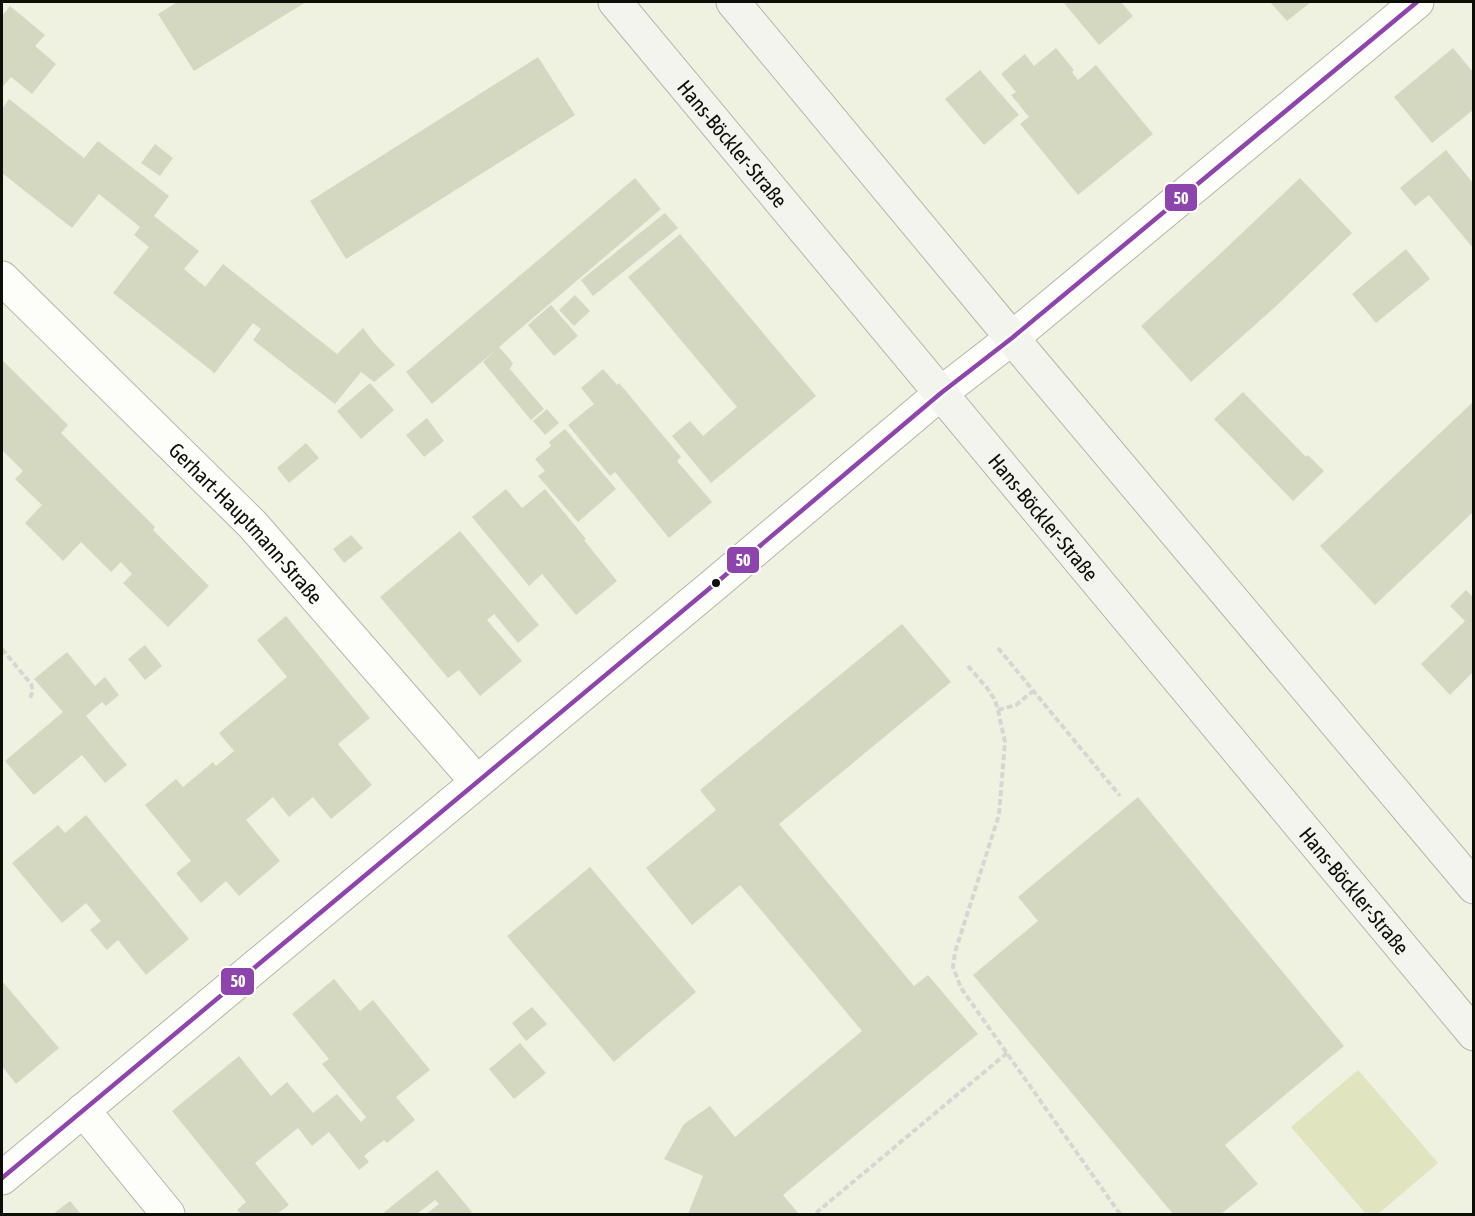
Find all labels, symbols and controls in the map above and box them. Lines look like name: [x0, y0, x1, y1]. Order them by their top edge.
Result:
street label: Hans-Böckler-Straße: [673, 75, 792, 212]
line badge: 50: [1164, 183, 1198, 212]
text: 50: [1173, 189, 1189, 207]
street label: Gerhart-Hauptmann-Straße: [164, 438, 328, 608]
street label: Hans-Böckler-Straße: [984, 449, 1103, 585]
line badge: 50: [726, 546, 760, 574]
text: 50: [735, 551, 751, 569]
unlabelled marker: [710, 577, 722, 589]
street label: Hans-Böckler-Straße: [1295, 822, 1414, 959]
line badge: 50: [220, 967, 255, 996]
text: 50: [230, 972, 246, 990]

